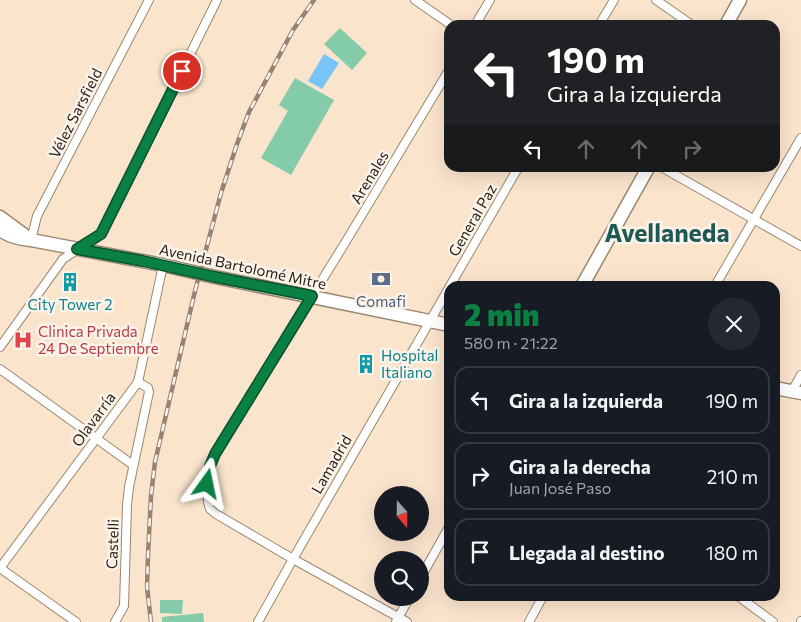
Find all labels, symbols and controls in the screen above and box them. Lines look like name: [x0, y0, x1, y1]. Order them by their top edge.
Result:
text: 190 m: [547, 37, 645, 80]
icon: left: [464, 40, 529, 105]
pin: [161, 50, 203, 92]
icon: arrive: [168, 57, 196, 85]
street label: Vélez Sarsfield: [45, 65, 105, 161]
text: Gira a la izquierda: [547, 80, 722, 107]
icon: left: [519, 135, 547, 163]
icon: ahead: [572, 135, 600, 163]
icon: ahead: [625, 135, 653, 163]
icon: right: [678, 135, 706, 163]
street label: Arenales: [346, 147, 392, 207]
street label: General Paz: [444, 181, 500, 259]
district label: Avellaneda: [604, 217, 730, 247]
street label: Avenida Bartolomé Mitre: [158, 240, 328, 293]
bank icon: Comafi: [370, 268, 392, 290]
building icon: City Tower 2: [59, 271, 81, 293]
place label: Comafi: [356, 292, 406, 310]
place label: City Tower 2: [28, 295, 112, 313]
text: 2 min: [464, 295, 539, 332]
button: close: [708, 298, 760, 350]
place label: Clinica Privada 24 De Septiembre: [38, 322, 159, 357]
hospital icon: Clinica Privada 24 De Septiembre: [12, 329, 34, 351]
text: 580 m · 21:22: [464, 333, 558, 352]
place label: Hospital Italiano: [381, 346, 438, 381]
building icon: Hospital Italiano: [355, 353, 377, 375]
icon: left: [466, 386, 494, 414]
street label: Olavarría: [67, 388, 119, 450]
text: Gira a la izquierda: [509, 389, 663, 412]
text: 190 m: [706, 389, 758, 412]
street label: Lamadrid: [307, 432, 355, 496]
text: Gira a la derecha: [509, 455, 651, 478]
position arrow: [180, 457, 232, 509]
icon: right: [466, 462, 494, 490]
text: 210 m: [707, 465, 758, 488]
text: Juan José Paso: [509, 478, 611, 497]
north arrow: [374, 486, 429, 541]
map controls: [374, 486, 429, 606]
street label: Castelli: [102, 519, 122, 569]
icon: arrive: [466, 538, 494, 566]
text: Llegada al destino: [509, 541, 665, 564]
text: 180 m: [706, 541, 758, 564]
button: search: [374, 551, 429, 606]

